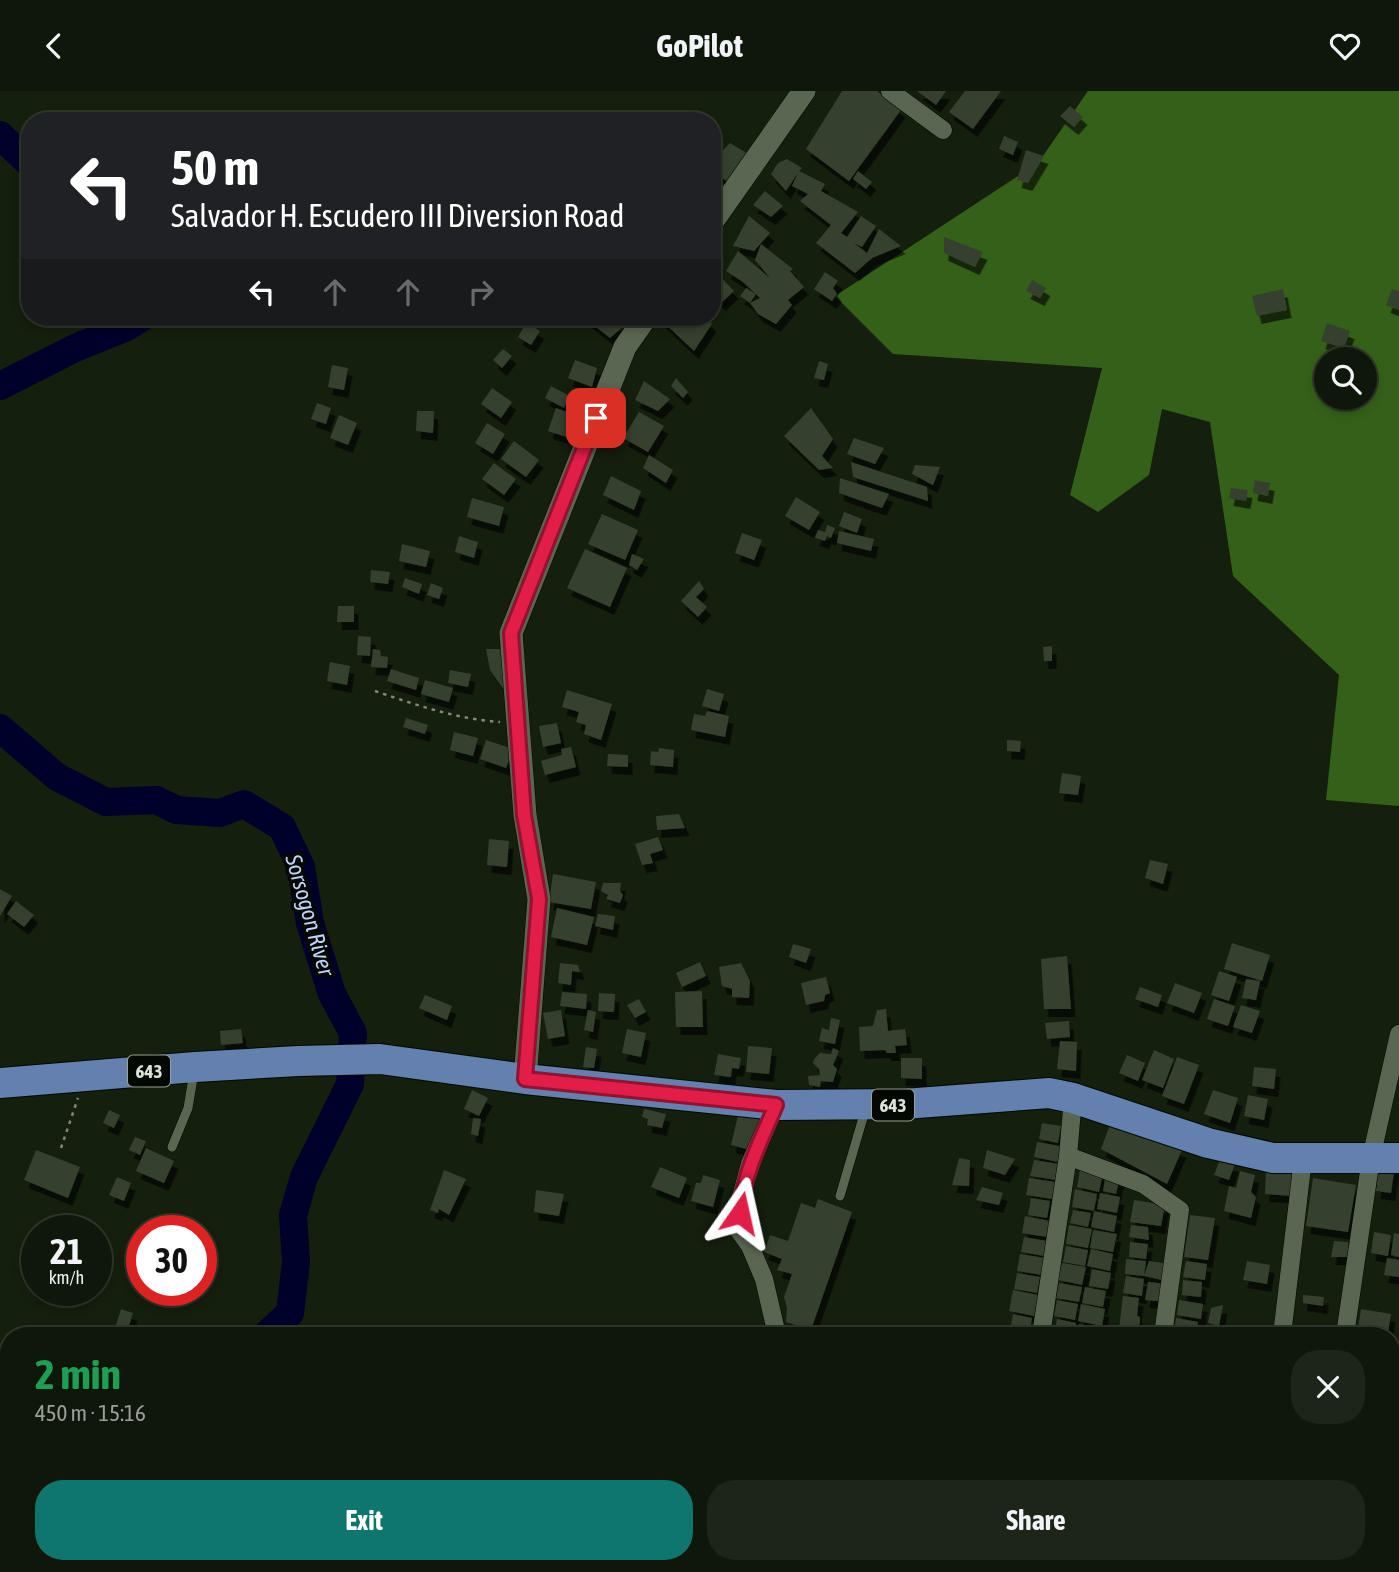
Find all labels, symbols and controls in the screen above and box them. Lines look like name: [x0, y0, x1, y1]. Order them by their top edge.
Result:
icon: back: [35, 27, 73, 65]
text: GoPilot: [656, 27, 743, 64]
icon: heart: [1326, 27, 1364, 65]
text: 50 m: [171, 139, 259, 195]
icon: left: [56, 140, 147, 231]
text: Salvador H. Escudero III Diversion Road: [171, 197, 624, 234]
icon: left: [243, 273, 281, 311]
icon: ahead: [316, 273, 354, 311]
icon: ahead: [389, 273, 427, 311]
icon: right: [462, 273, 500, 311]
map controls: [1314, 347, 1377, 410]
button: search: [1314, 347, 1377, 410]
pin: [566, 388, 626, 448]
icon: arrive: [577, 399, 615, 437]
water label: Sorsogon River: [280, 850, 340, 980]
road number: 643: [128, 1055, 170, 1087]
road number: 643: [872, 1089, 914, 1121]
position arrow: [703, 1176, 777, 1250]
speed limit sign: 30: [126, 1215, 217, 1306]
text: 21: [50, 1231, 83, 1271]
text: km/h: [49, 1267, 84, 1288]
text: 2 min: [35, 1350, 121, 1398]
button: close: [1291, 1350, 1365, 1424]
text: 450 m · 15:16: [35, 1400, 146, 1426]
button: Exit: [35, 1480, 693, 1560]
button: Share: [707, 1480, 1365, 1560]

